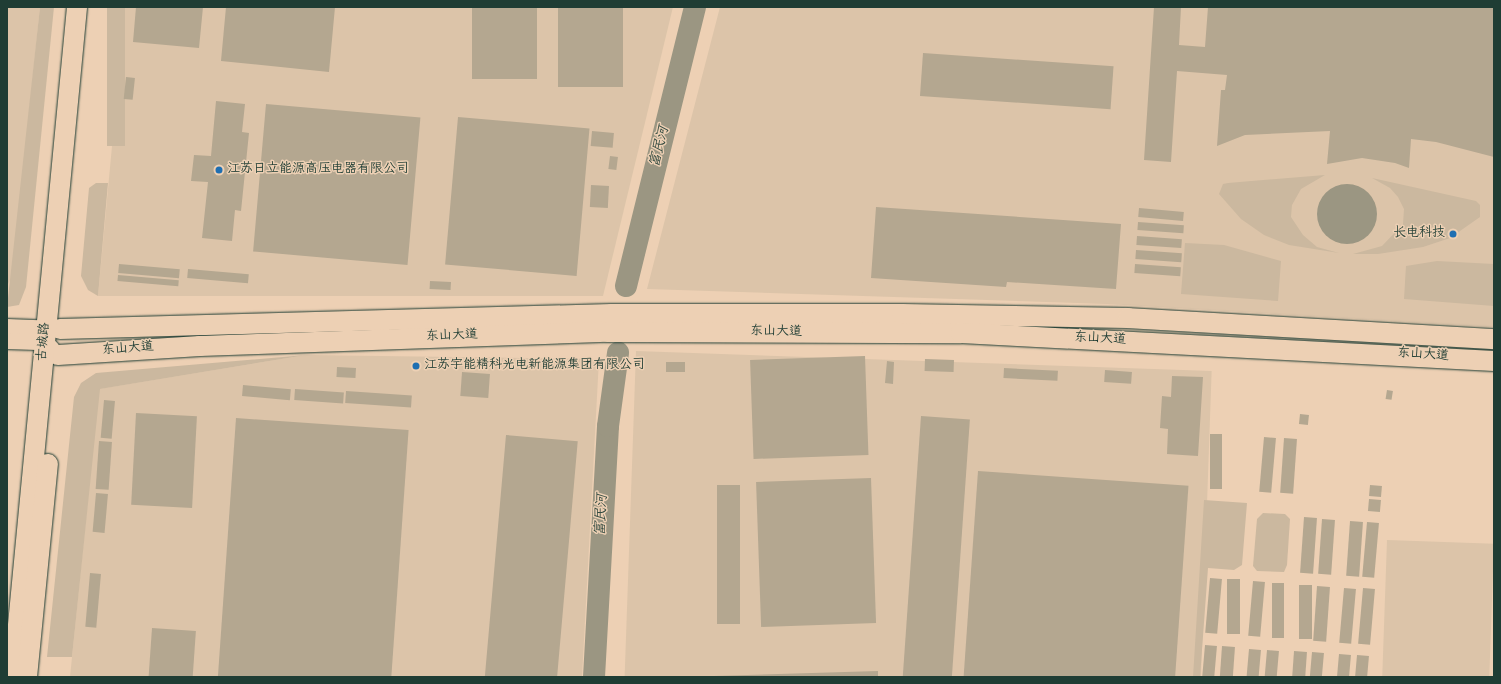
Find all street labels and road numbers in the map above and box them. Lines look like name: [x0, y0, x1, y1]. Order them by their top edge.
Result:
street label: 古城路: [36, 322, 54, 362]
street label: 东山大道: [750, 325, 802, 341]
street label: 东山大道: [426, 328, 478, 346]
street label: 东山大道: [1074, 331, 1126, 349]
street label: 东山大道: [102, 340, 154, 360]
street label: 东山大道: [1397, 346, 1449, 366]

